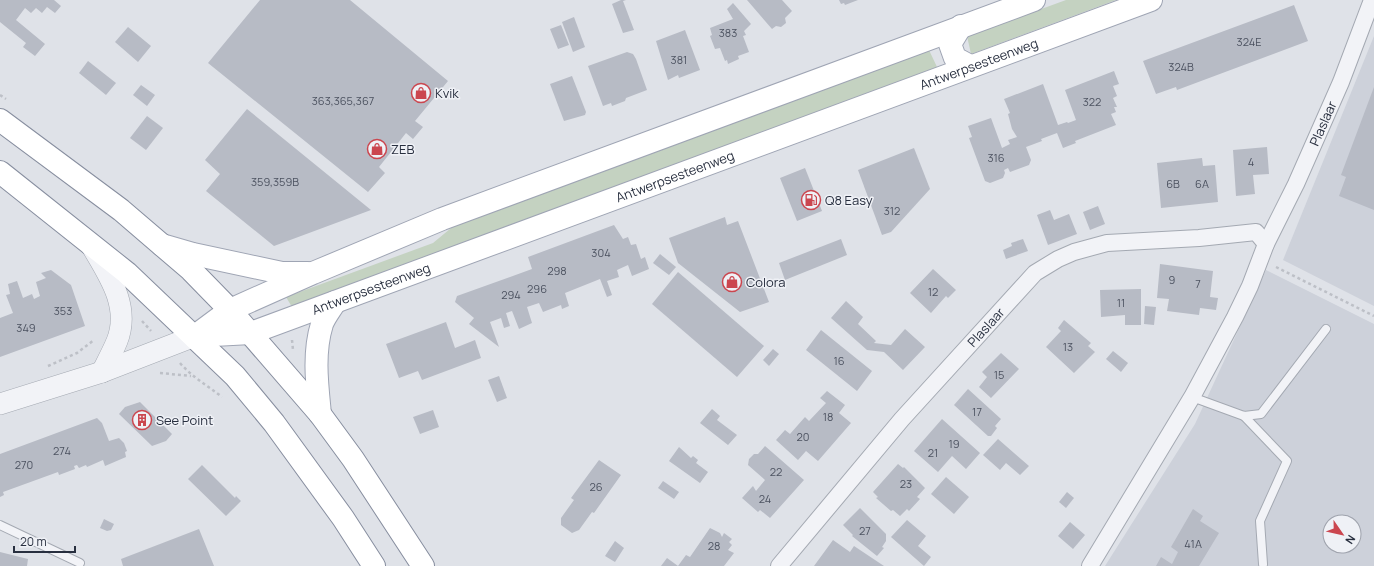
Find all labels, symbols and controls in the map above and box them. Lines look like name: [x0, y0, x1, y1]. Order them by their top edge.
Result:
house number: 383: [719, 25, 737, 40]
street label: Antwerpsesteenweg: [917, 34, 1040, 94]
house number: 324E: [1237, 34, 1261, 49]
house number: 381: [671, 52, 687, 67]
house number: 324B: [1168, 59, 1194, 74]
shop icon: Kvik: [410, 82, 432, 104]
place label: Kvik: [435, 84, 459, 102]
house number: 363,365,367: [312, 93, 374, 108]
house number: 322: [1083, 94, 1101, 109]
street label: Plaslaar: [1305, 98, 1341, 149]
shop icon: ZEB: [366, 138, 388, 160]
place label: ZEB: [391, 140, 414, 158]
street label: Antwerpsesteenweg: [613, 146, 737, 206]
house number: 316: [987, 150, 1005, 165]
house number: 4: [1248, 154, 1254, 169]
house number: 359,359B: [251, 174, 299, 189]
house number: 6B: [1166, 176, 1180, 191]
house number: 6A: [1195, 176, 1209, 191]
fuel station icon: Q8 Easy: [800, 189, 822, 211]
place label: Q8 Easy: [825, 191, 873, 209]
house number: 312: [884, 203, 900, 218]
house number: 304: [591, 245, 611, 260]
street label: Antwerpsesteenweg: [309, 259, 433, 319]
house number: 298: [547, 263, 567, 278]
shop icon: Colora: [721, 271, 743, 293]
house number: 9: [1169, 272, 1176, 287]
place label: Colora: [746, 273, 785, 291]
house number: 7: [1195, 276, 1201, 291]
house number: 296: [527, 281, 547, 296]
house number: 12: [928, 284, 938, 299]
house number: 294: [501, 287, 521, 302]
house number: 11: [1117, 295, 1125, 310]
house number: 353: [54, 303, 72, 318]
street label: Plaslaar: [963, 303, 1008, 351]
house number: 349: [16, 320, 36, 335]
house number: 13: [1063, 339, 1073, 354]
house number: 16: [833, 353, 845, 368]
house number: 15: [994, 367, 1004, 382]
house number: 17: [972, 404, 982, 419]
building icon: See Point: [131, 409, 153, 431]
house number: 18: [823, 409, 833, 424]
place label: See Point: [156, 411, 213, 429]
house number: 20: [797, 429, 809, 444]
house number: 19: [948, 436, 960, 451]
house number: 274: [53, 443, 71, 458]
house number: 21: [928, 445, 938, 460]
house number: 270: [15, 457, 33, 472]
house number: 22: [770, 464, 782, 479]
house number: 23: [900, 476, 912, 491]
house number: 26: [589, 479, 603, 494]
house number: 24: [759, 491, 771, 506]
north arrow: [1322, 514, 1362, 554]
house number: 27: [859, 523, 871, 538]
scale bar: [14, 528, 75, 554]
text: N: [1342, 532, 1359, 547]
text: 20 m: [20, 533, 47, 550]
house number: 41A: [1184, 536, 1202, 551]
house number: 28: [708, 538, 720, 553]

